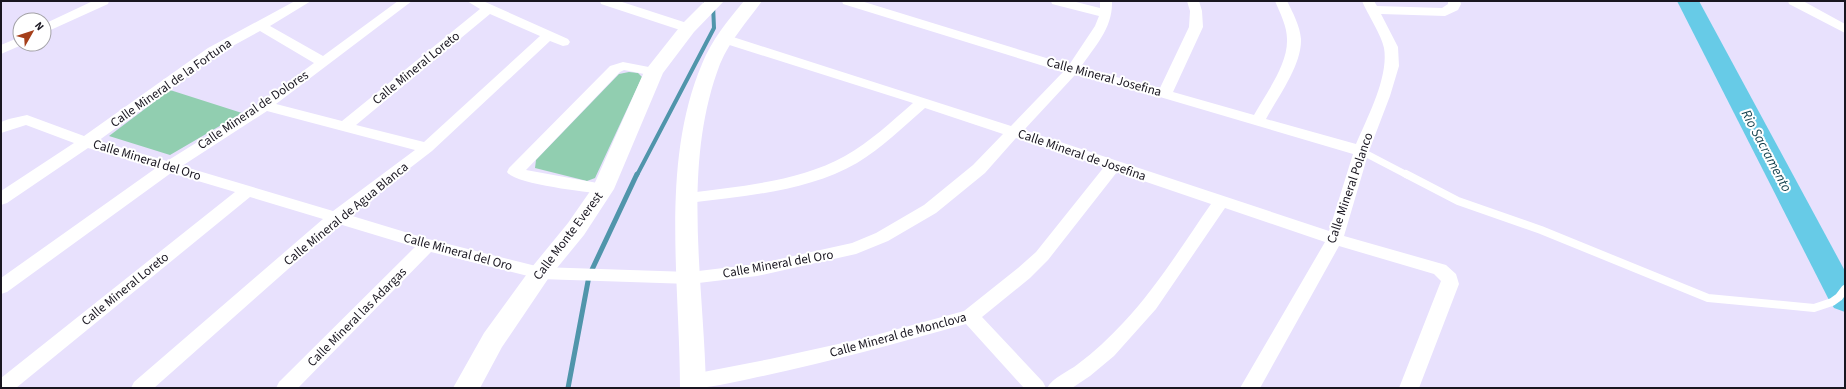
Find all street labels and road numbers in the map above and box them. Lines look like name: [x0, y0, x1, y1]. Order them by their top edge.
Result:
street label: Calle Mineral Loreto: [368, 27, 464, 109]
street label: Calle Mineral de la Fortuna: [107, 34, 235, 132]
street label: Calle Mineral Josefina: [1045, 53, 1163, 101]
street label: Calle Mineral de Dolores: [194, 66, 313, 154]
street label: Calle Mineral de Josefina: [1015, 125, 1149, 185]
street label: Calle Mineral Polanco: [1323, 130, 1377, 246]
street label: Calle Mineral del Oro: [91, 135, 203, 185]
street label: Calle Mineral de Agua Blanca: [280, 158, 412, 270]
street label: Calle Monte Everest: [529, 188, 607, 284]
street label: Calle Mineral del Oro: [401, 229, 515, 275]
street label: Calle Mineral del Oro: [721, 245, 835, 283]
street label: Calle Mineral Loreto: [77, 248, 173, 330]
street label: Calle Mineral las Adargas: [303, 263, 411, 371]
street label: Calle Mineral de Monclova: [828, 308, 968, 362]

